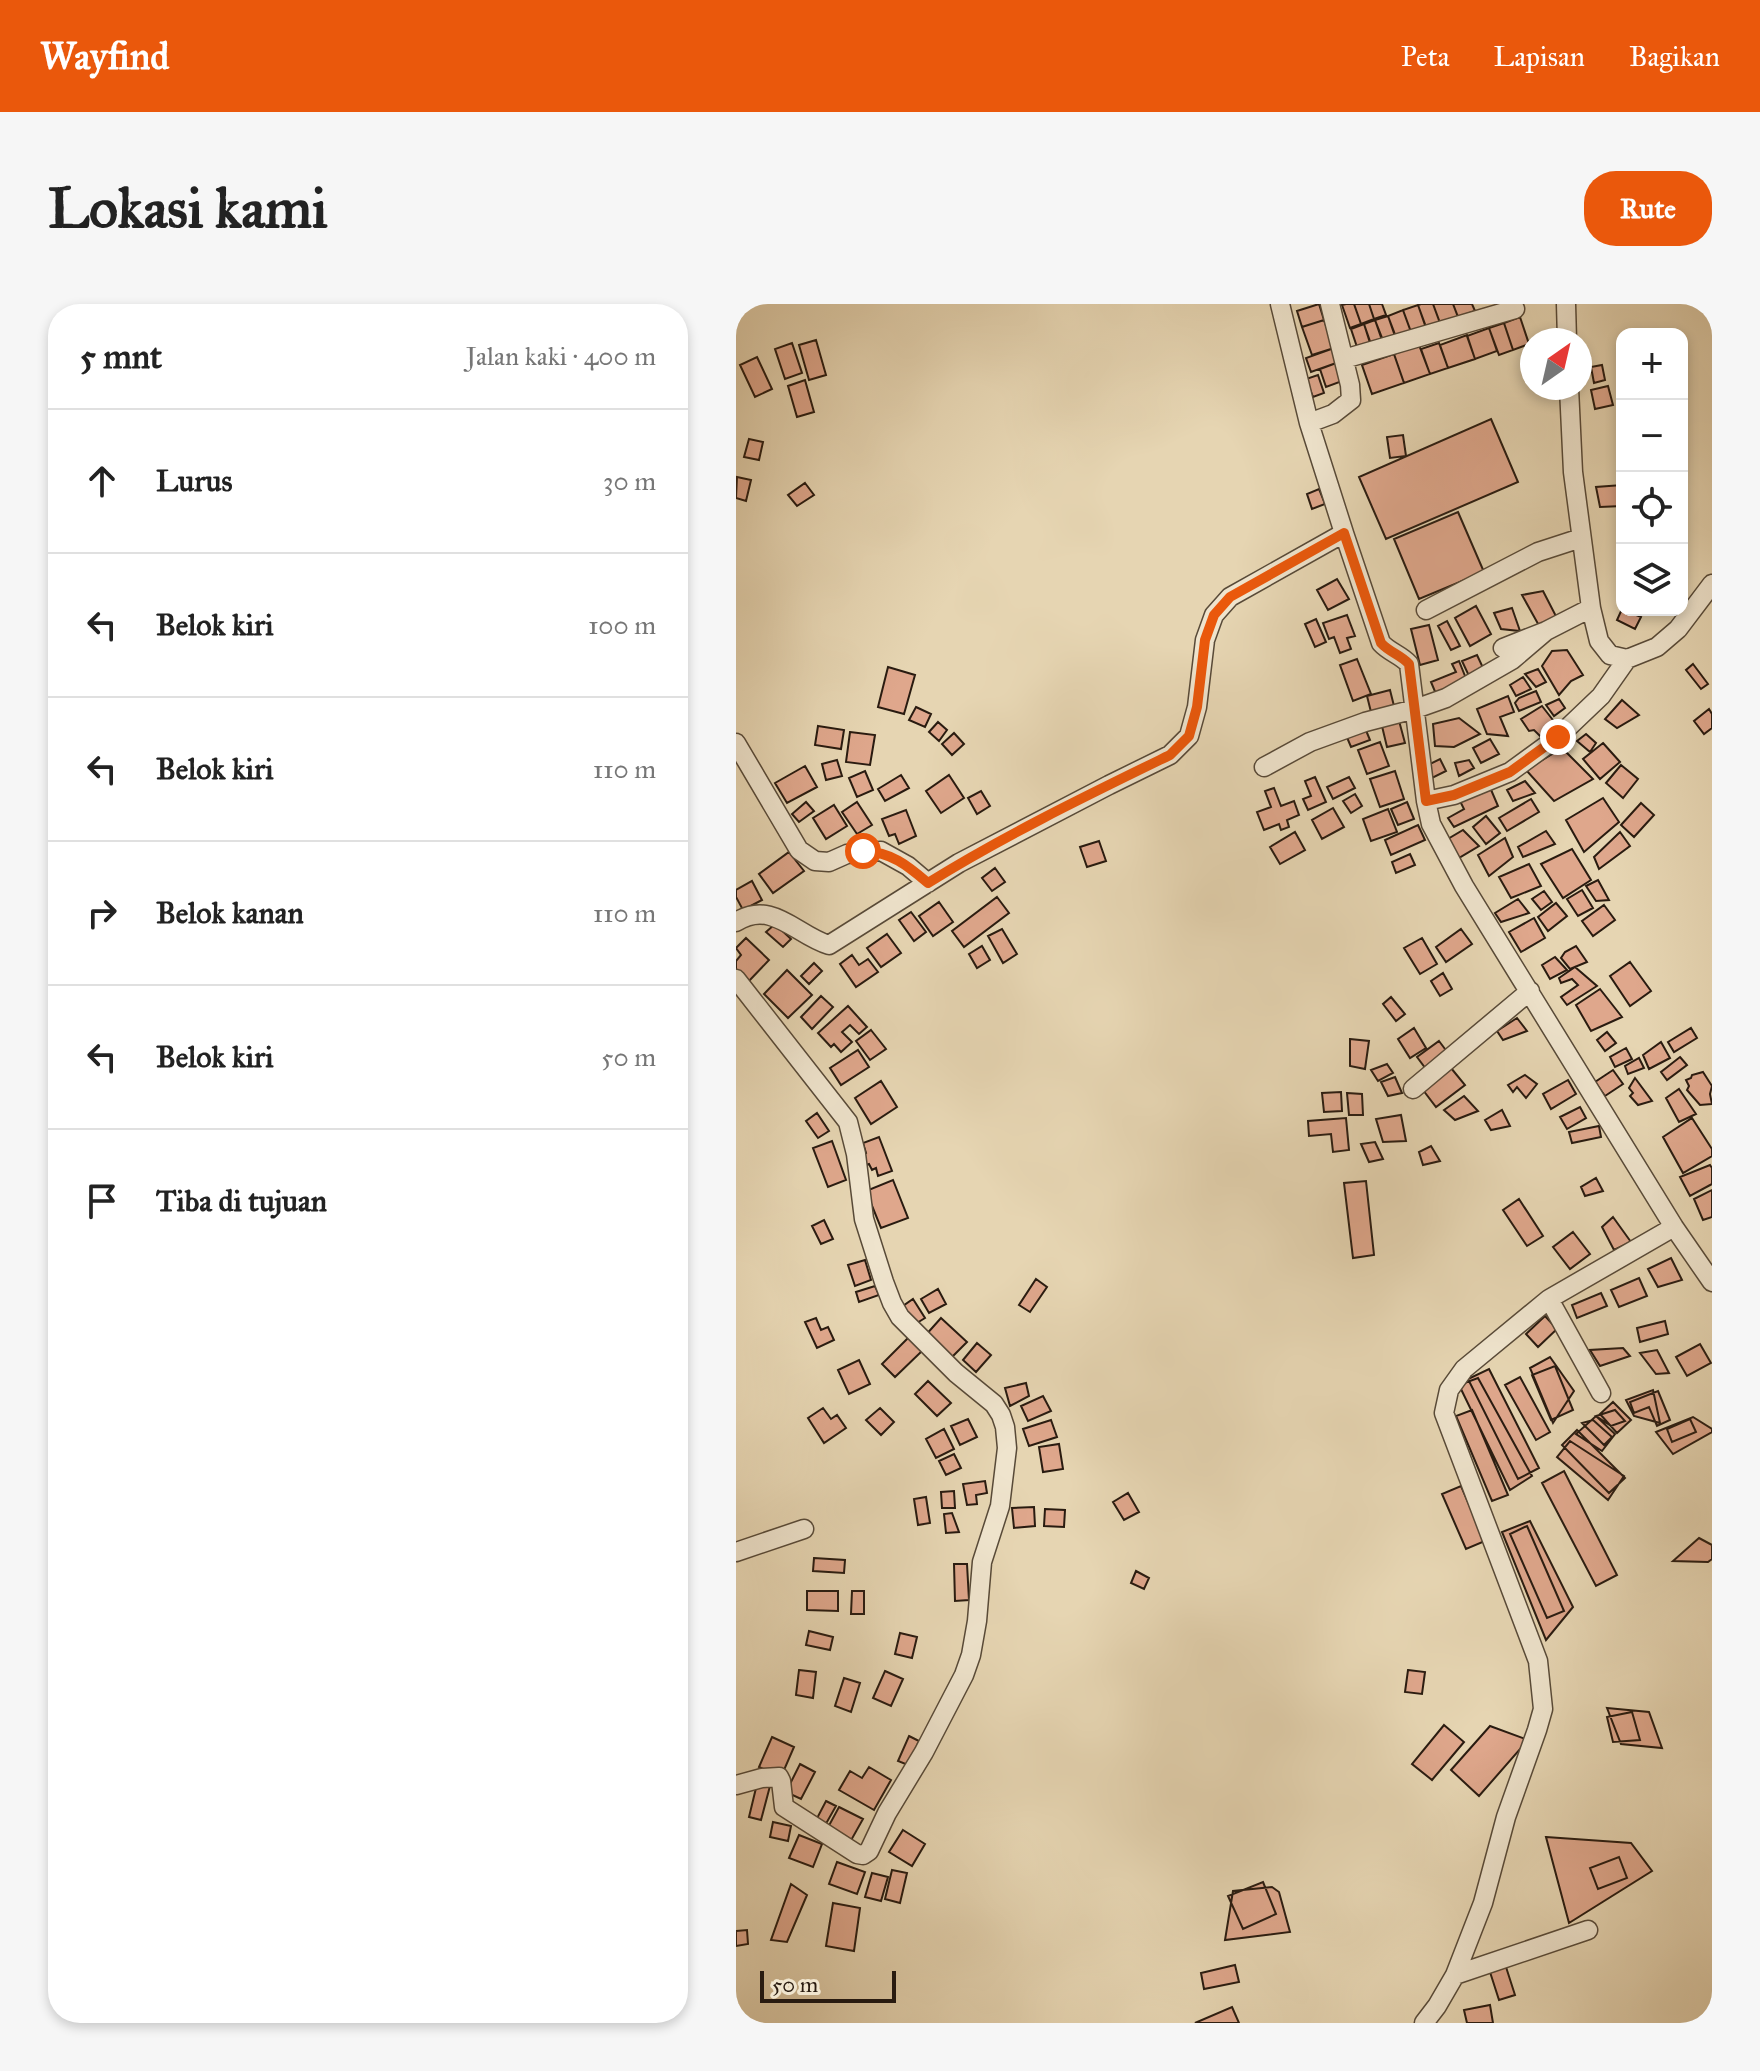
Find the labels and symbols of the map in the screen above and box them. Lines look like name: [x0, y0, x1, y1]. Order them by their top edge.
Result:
north arrow: [1520, 328, 1592, 400]
route end: [1540, 719, 1576, 755]
route start: [845, 833, 881, 869]
scale bar: [760, 1967, 896, 2003]

